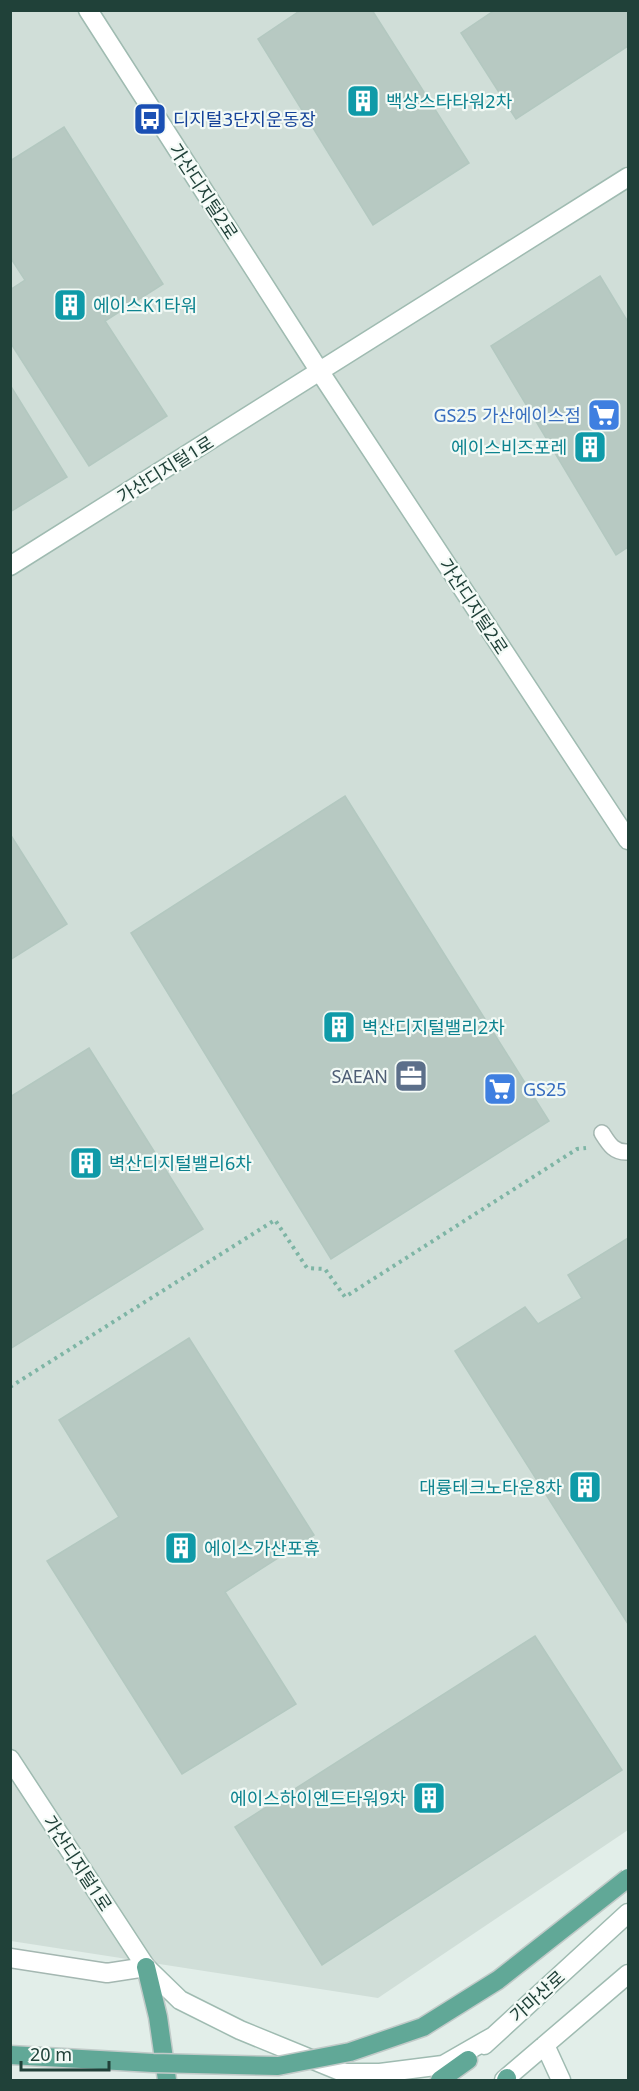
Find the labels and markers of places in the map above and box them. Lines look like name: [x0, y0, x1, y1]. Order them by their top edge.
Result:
building icon: 백상스타타워2차: [345, 83, 381, 119]
place label: 백상스타타워2차: [386, 89, 513, 113]
bus stop icon: 디지털3단지운동장: [132, 101, 168, 137]
place label: 디지털3단지운동장: [173, 107, 316, 131]
building icon: 에이스K1타워: [52, 287, 88, 323]
place label: 에이스K1타워: [93, 293, 197, 317]
supermarket icon: GS25 가산에이스점: [586, 397, 622, 433]
place label: GS25 가산에이스점: [433, 403, 581, 427]
building icon: 에이스비즈포레: [572, 429, 608, 465]
place label: 에이스비즈포레: [451, 435, 567, 459]
building icon: 벽산디지털밸리2차: [321, 1009, 357, 1045]
place label: 벽산디지털밸리2차: [362, 1015, 505, 1039]
office icon: SAEAN: [393, 1058, 429, 1094]
place label: SAEAN: [331, 1064, 388, 1088]
supermarket icon: GS25: [482, 1071, 518, 1107]
place label: GS25: [523, 1077, 567, 1101]
building icon: 벽산디지털밸리6차: [68, 1145, 104, 1181]
place label: 벽산디지털밸리6차: [109, 1151, 252, 1175]
building icon: 대륭테크노타운8차: [567, 1469, 603, 1505]
place label: 대륭테크노타운8차: [419, 1475, 562, 1499]
building icon: 에이스가산포휴: [163, 1530, 199, 1566]
place label: 에이스가산포휴: [204, 1536, 320, 1560]
building icon: 에이스하이엔드타워9차: [411, 1780, 447, 1816]
place label: 에이스하이엔드타워9차: [230, 1786, 406, 1810]

